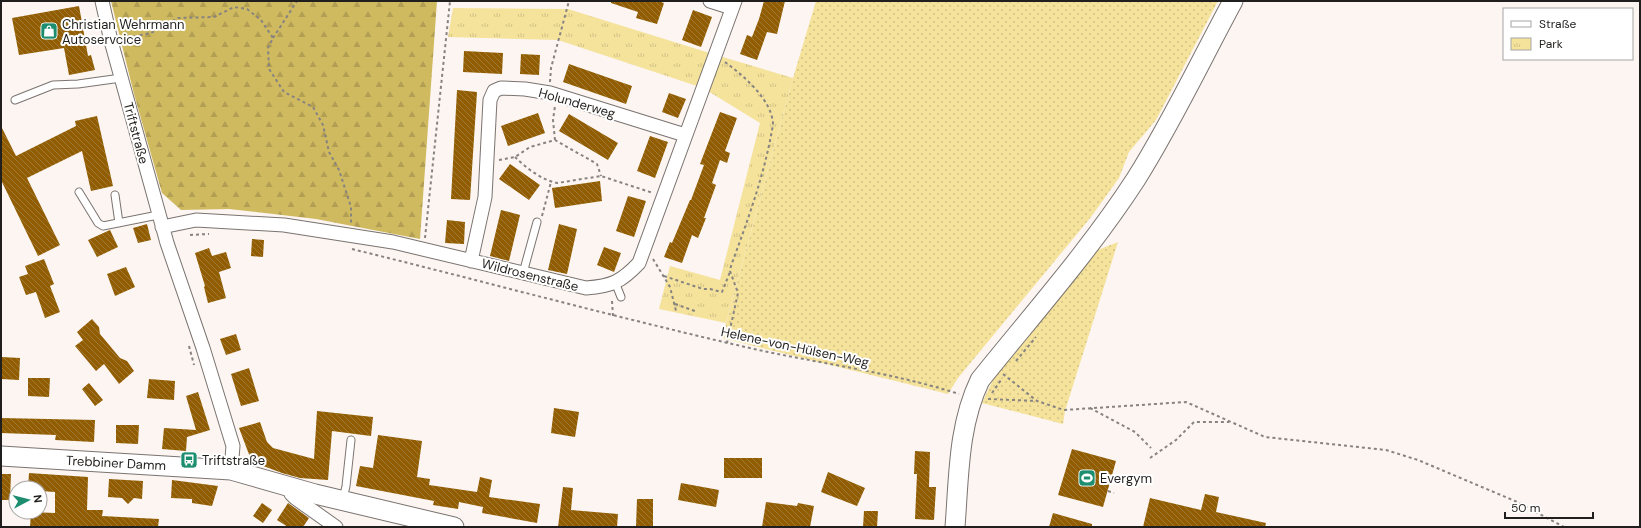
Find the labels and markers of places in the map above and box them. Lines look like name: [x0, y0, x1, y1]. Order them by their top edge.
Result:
place label: Christian Wehrmann Autoservcice: [62, 16, 184, 48]
shop icon: Christian Wehrmann Autoservcice: [39, 21, 59, 41]
bus stop icon: Triftstraße: [179, 450, 199, 470]
place label: Triftstraße: [202, 452, 265, 469]
sports icon: Evergym: [1077, 468, 1097, 488]
place label: Evergym: [1100, 470, 1152, 487]

